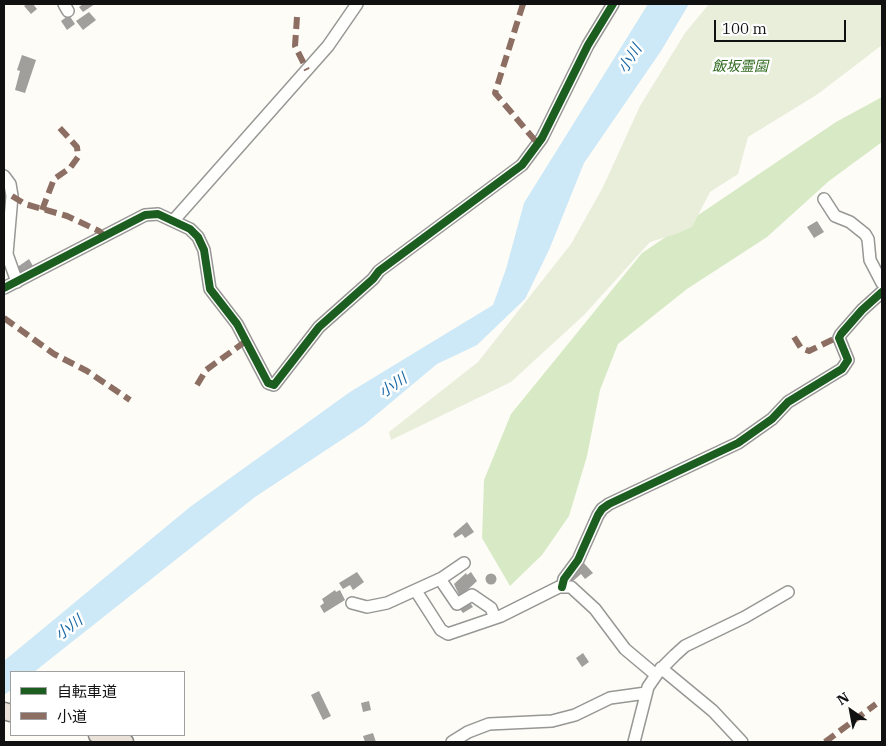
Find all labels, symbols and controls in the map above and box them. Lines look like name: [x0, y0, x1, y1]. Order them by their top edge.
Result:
scale bar: [716, 10, 848, 42]
text: 100 m: [722, 19, 767, 38]
water label: 小川: [614, 42, 646, 76]
park label: 飯坂霊園: [712, 59, 768, 75]
water label: 小川: [376, 370, 410, 402]
water label: 小川: [52, 612, 86, 644]
legend: [10, 671, 185, 736]
text: 自転車道: [57, 682, 117, 701]
north arrow: [826, 686, 876, 736]
text: N: [833, 688, 852, 709]
text: 小道: [57, 707, 87, 726]

